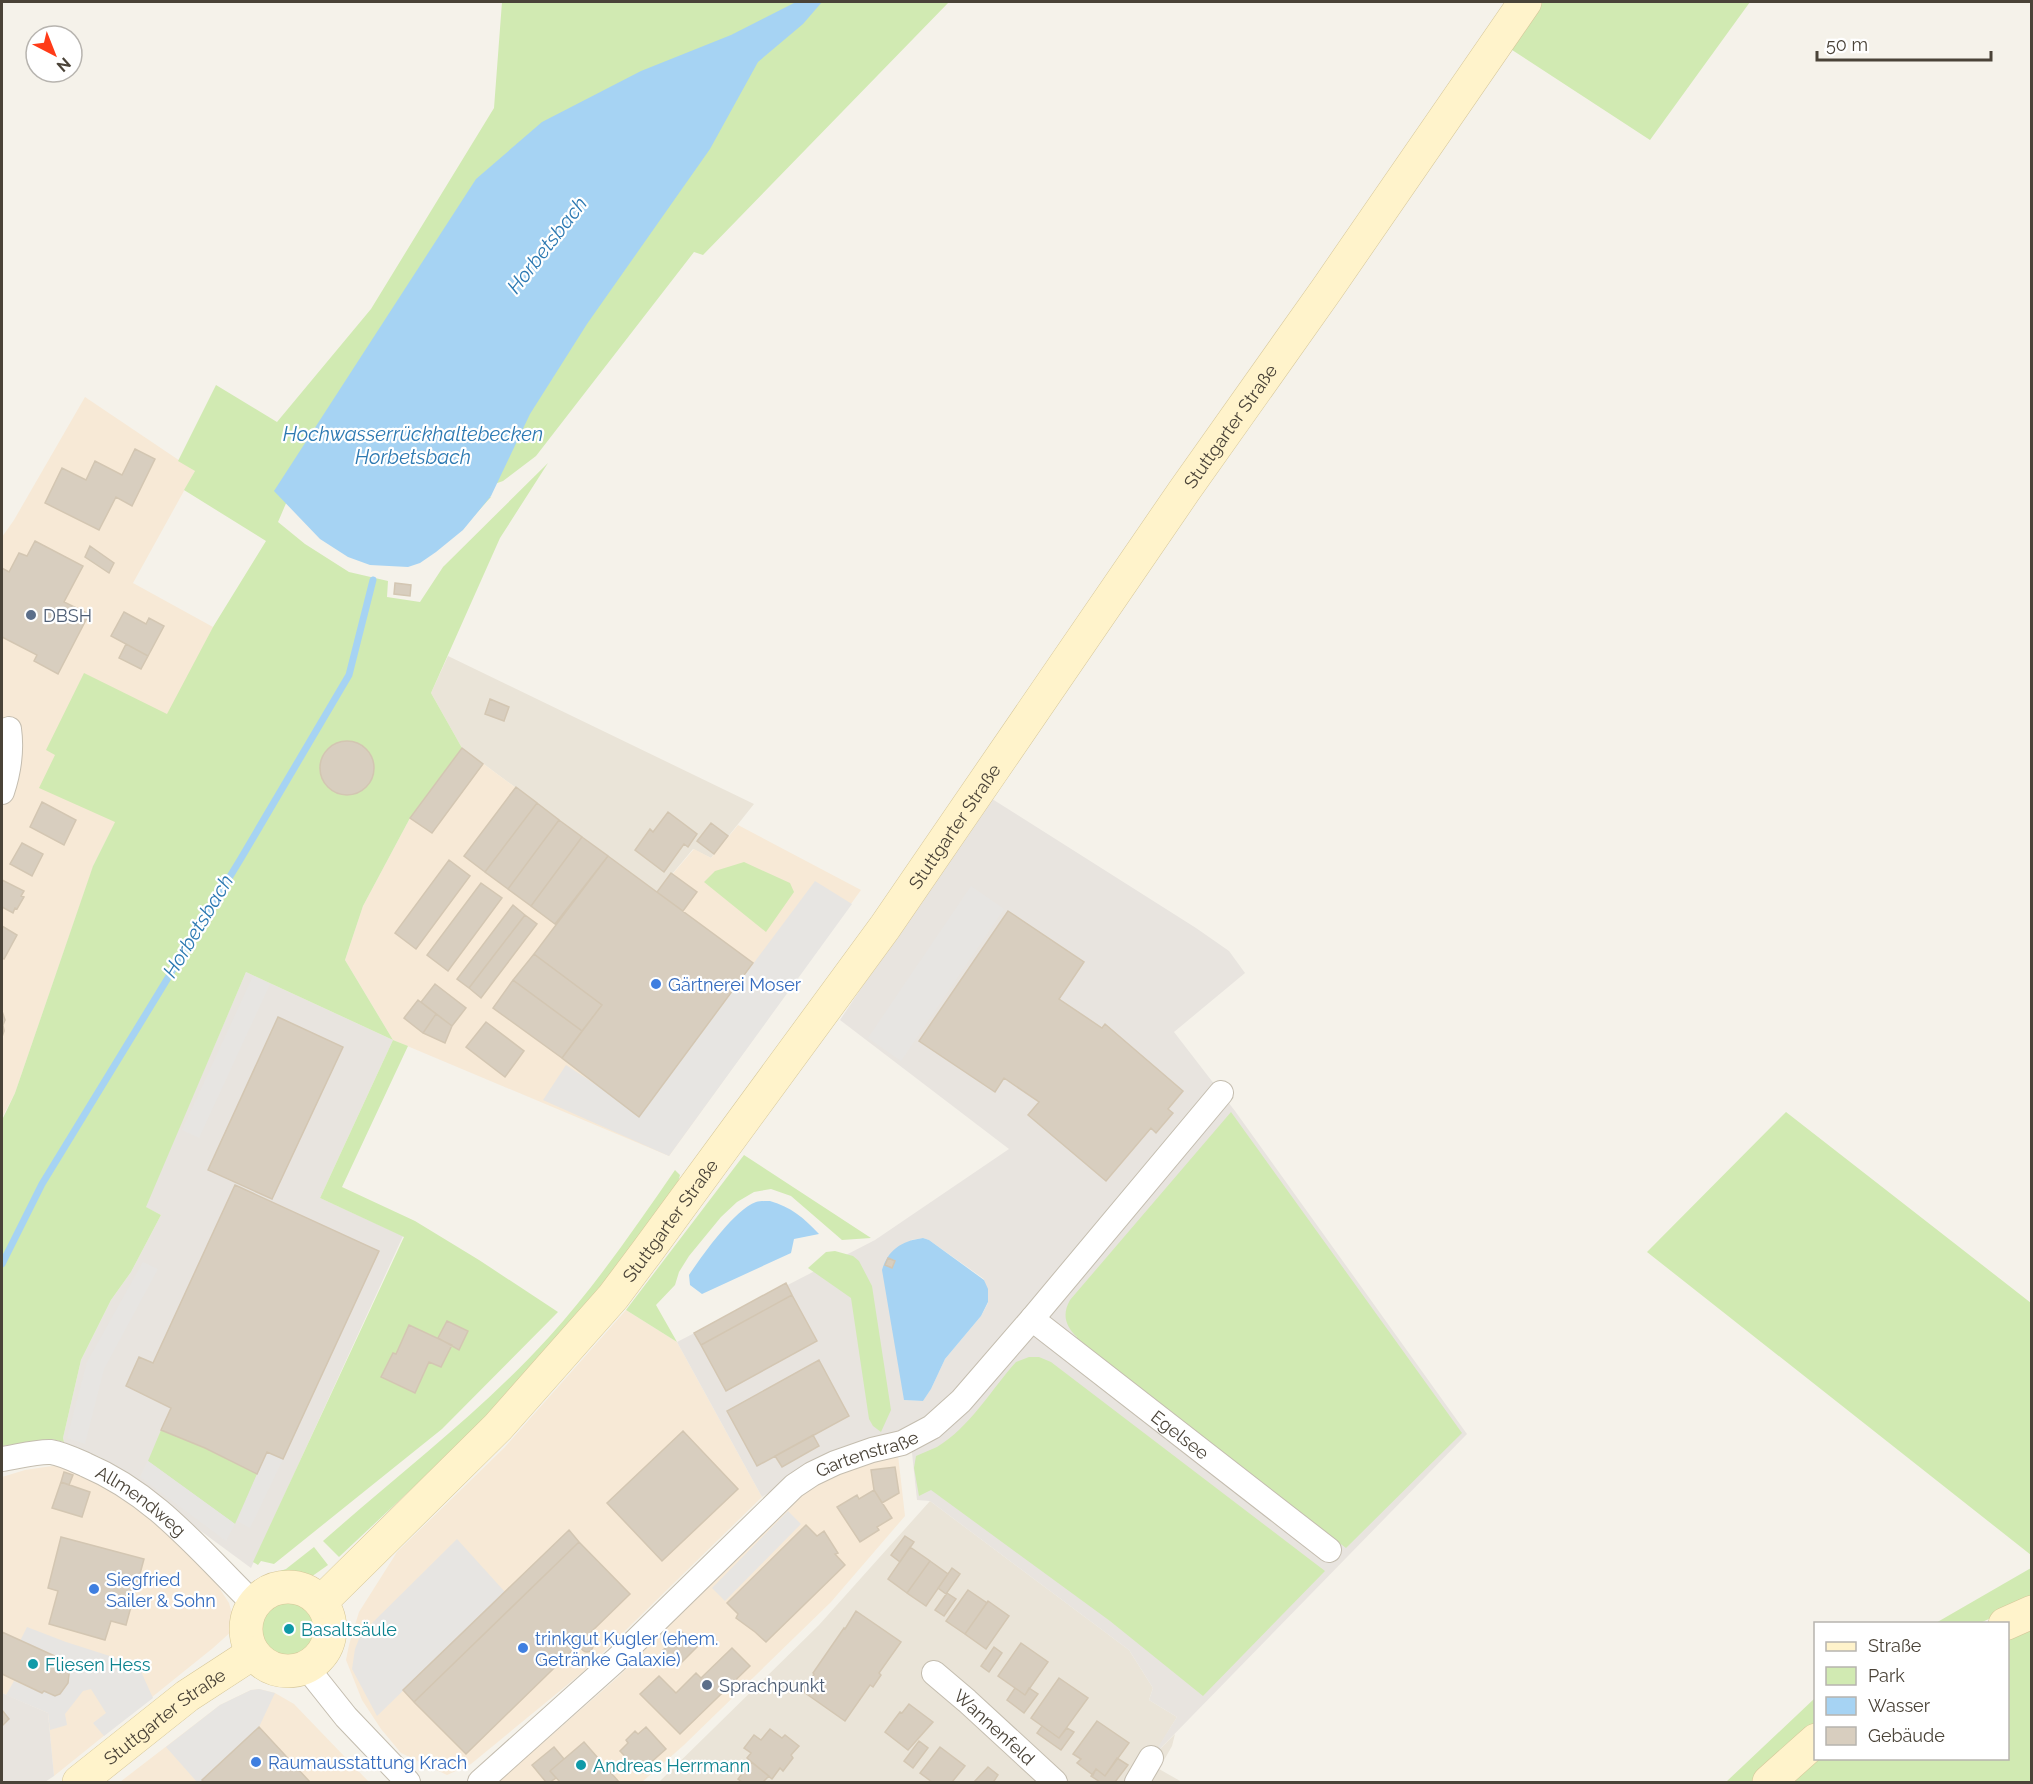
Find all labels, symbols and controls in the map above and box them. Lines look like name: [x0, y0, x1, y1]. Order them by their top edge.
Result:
north arrow: [24, 24, 84, 84]
scale bar: [1817, 24, 1991, 62]
text: 50 m: [1826, 34, 1868, 55]
text: N: [53, 54, 75, 76]
water label: Horbetsbach: [502, 192, 592, 298]
street label: Stuttgarter Straße: [1179, 360, 1281, 492]
water label: Hochwasserrückhaltebecken Horbetsbach: [283, 422, 543, 469]
place label: DBSH: [43, 605, 92, 626]
marker: DBSH: [24, 608, 38, 622]
street label: Stuttgarter Straße: [904, 759, 1005, 893]
water label: Horbetsbach: [158, 870, 238, 982]
place label: Gärtnerei Moser: [668, 974, 802, 995]
marker: Gärtnerei Moser: [649, 977, 663, 991]
street label: Stuttgarter Straße: [618, 1154, 722, 1286]
street label: Egelsee: [1147, 1406, 1214, 1464]
street label: Gartenstraße: [812, 1426, 922, 1481]
street label: Allmendweg: [93, 1461, 191, 1540]
place label: Siegfried Sailer & Sohn: [106, 1569, 216, 1611]
marker: Siegfried Sailer & Sohn: [87, 1582, 101, 1596]
place label: Basaltsäule: [301, 1619, 397, 1640]
marker: Basaltsäule: [282, 1622, 296, 1636]
legend: [1814, 1622, 2009, 1760]
place label: trinkgut Kugler (ehem. Getränke Galaxie): [535, 1628, 718, 1670]
text: Straße: [1868, 1635, 1922, 1656]
marker: trinkgut Kugler (ehem. Getränke Galaxie): [516, 1641, 530, 1655]
place label: Fliesen Hess: [45, 1654, 151, 1675]
marker: Fliesen Hess: [26, 1657, 40, 1671]
street label: Stuttgarter Straße: [99, 1663, 230, 1769]
text: Park: [1868, 1665, 1905, 1686]
place label: Sprachpunkt: [719, 1675, 825, 1696]
marker: Sprachpunkt: [700, 1678, 714, 1692]
street label: Wannenfeld: [950, 1684, 1039, 1769]
text: Wasser: [1868, 1695, 1931, 1716]
text: Gebäude: [1868, 1725, 1945, 1746]
place label: Raumausstattung Krach: [268, 1752, 467, 1773]
marker: Raumausstattung Krach: [249, 1755, 263, 1769]
place label: Andreas Herrmann: [593, 1755, 750, 1776]
marker: Andreas Herrmann: [574, 1758, 588, 1772]

